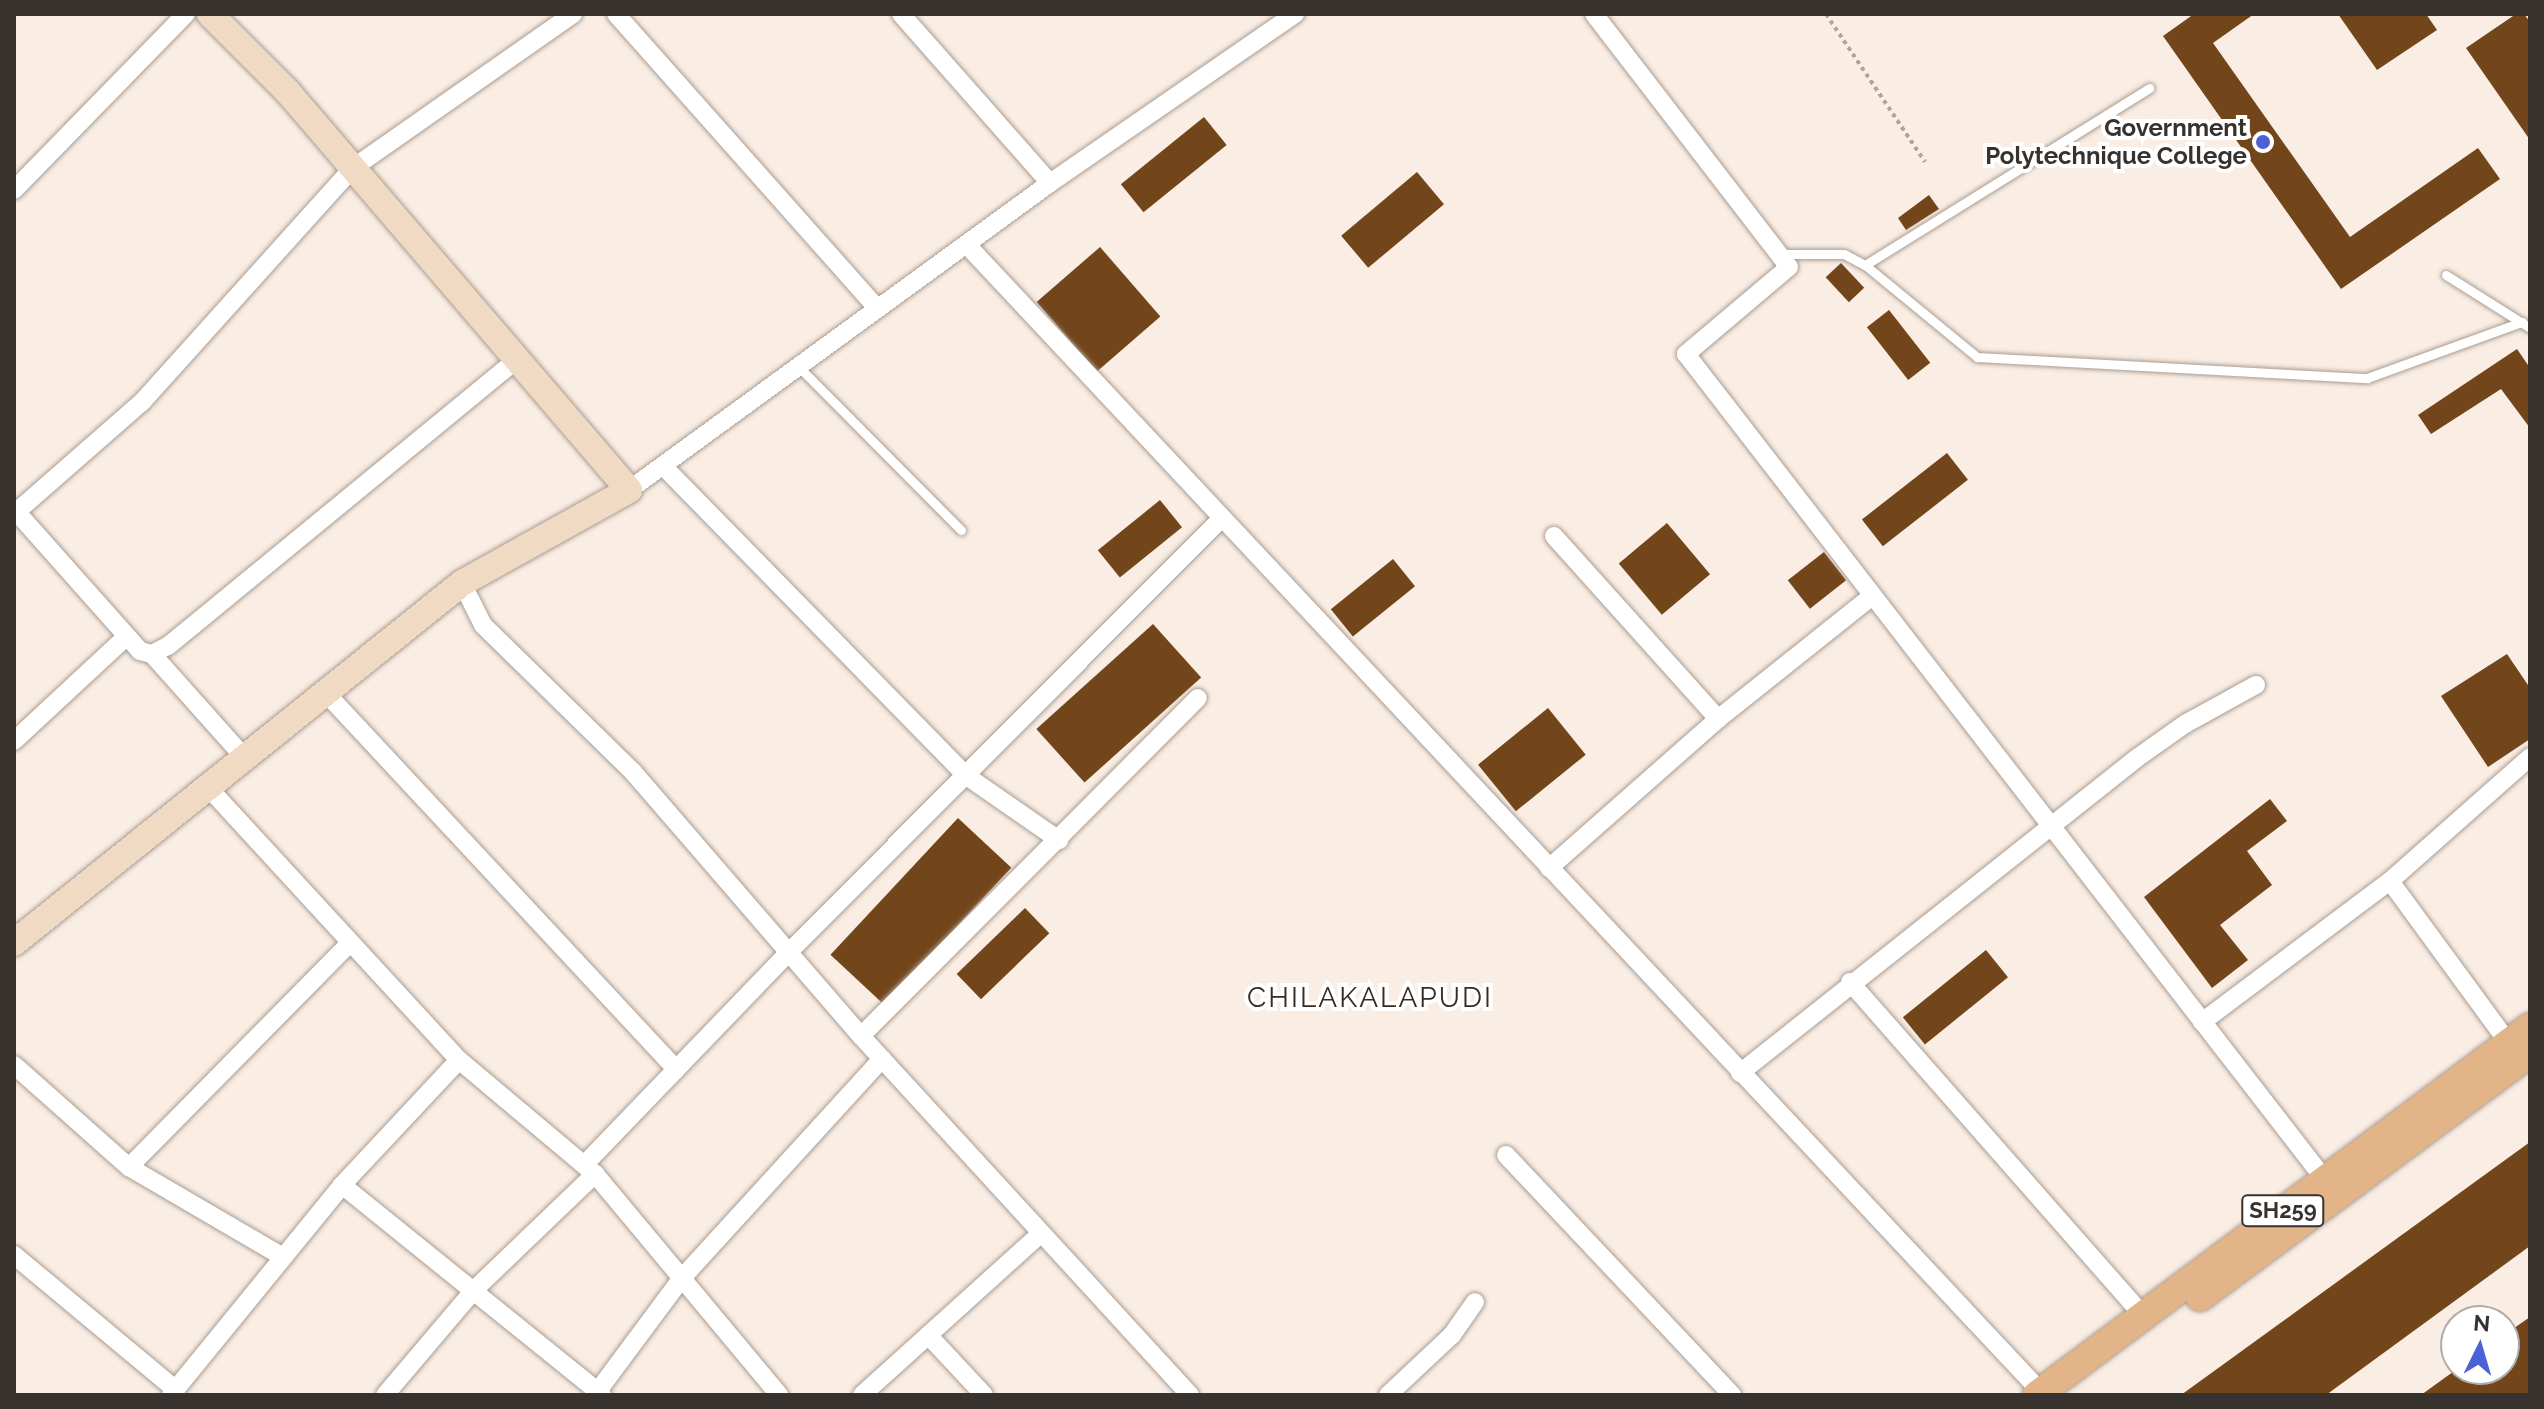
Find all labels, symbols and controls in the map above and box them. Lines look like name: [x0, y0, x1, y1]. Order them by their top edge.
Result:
place label: Government Polytechnique College: [1985, 114, 2247, 170]
marker: Government Polytechnique College: [2254, 133, 2272, 151]
district label: CHILAKALAPUDI: [1247, 981, 1493, 1015]
road number: SH259: [2241, 1193, 2325, 1229]
north arrow: [2440, 1305, 2520, 1385]
text: N: [2472, 1309, 2491, 1337]

